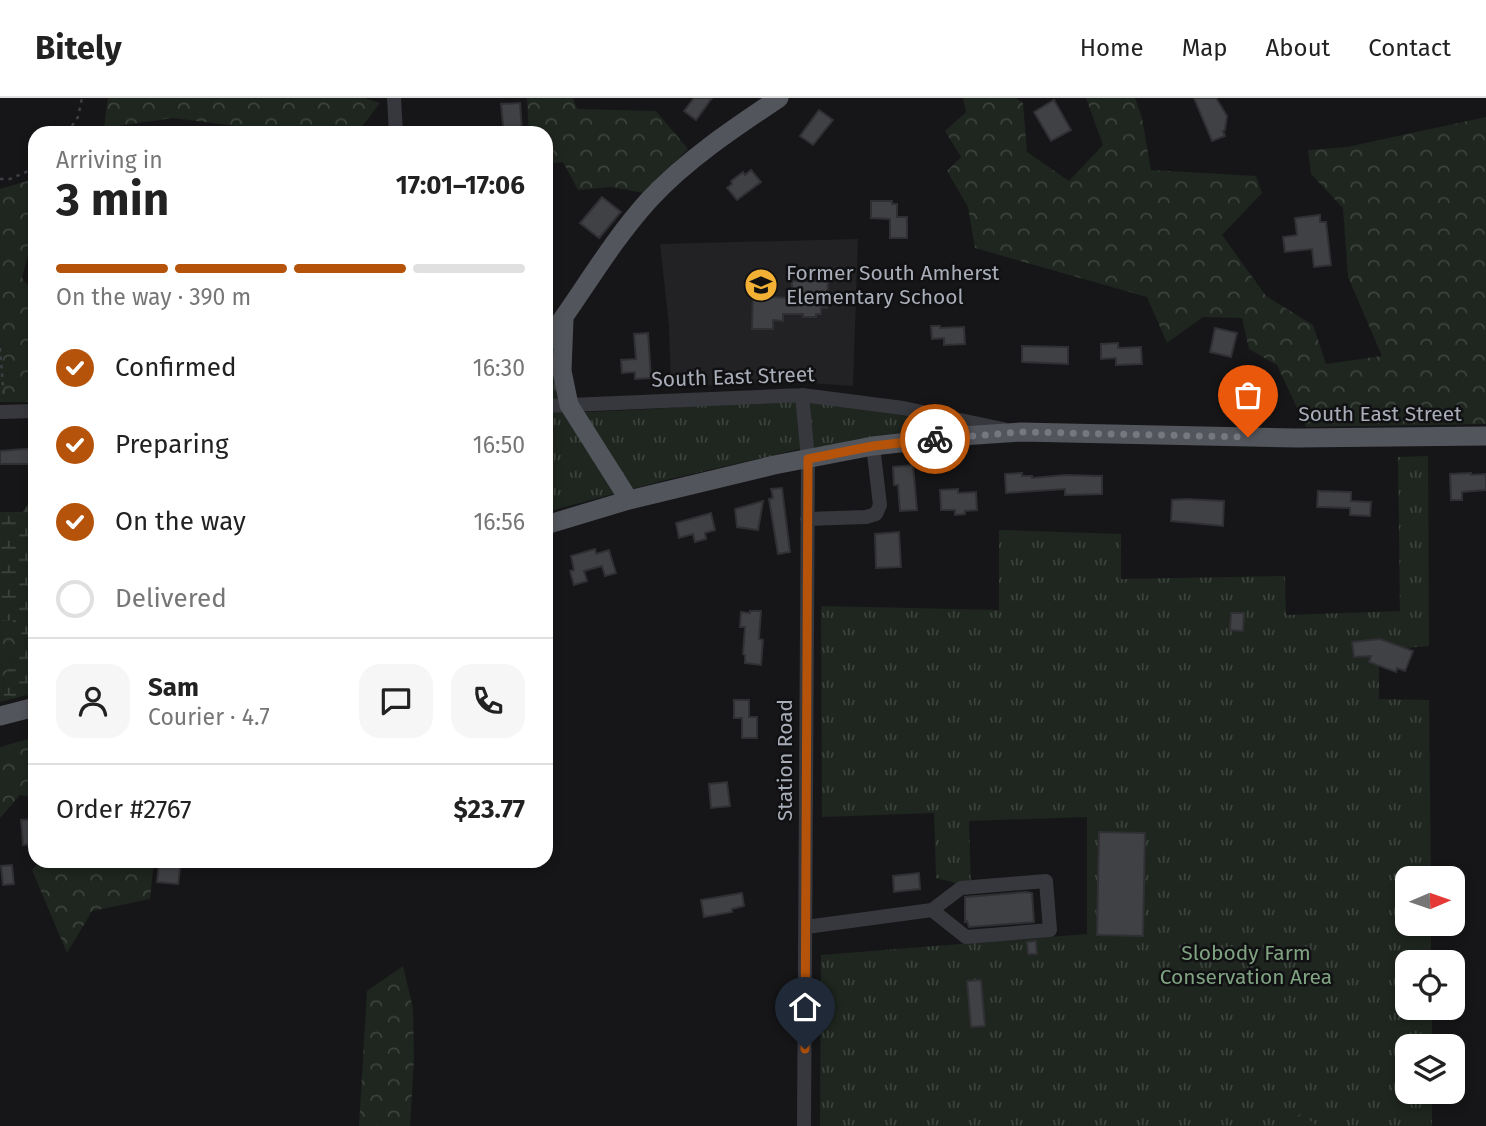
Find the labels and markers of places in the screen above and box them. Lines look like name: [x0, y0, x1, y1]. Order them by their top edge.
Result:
place label: Former South Amherst Elementary School: [786, 260, 1000, 310]
school or university icon: Former South Amherst Elementary School: [742, 266, 780, 304]
pin: [1218, 365, 1278, 437]
pin: [775, 977, 835, 1049]

